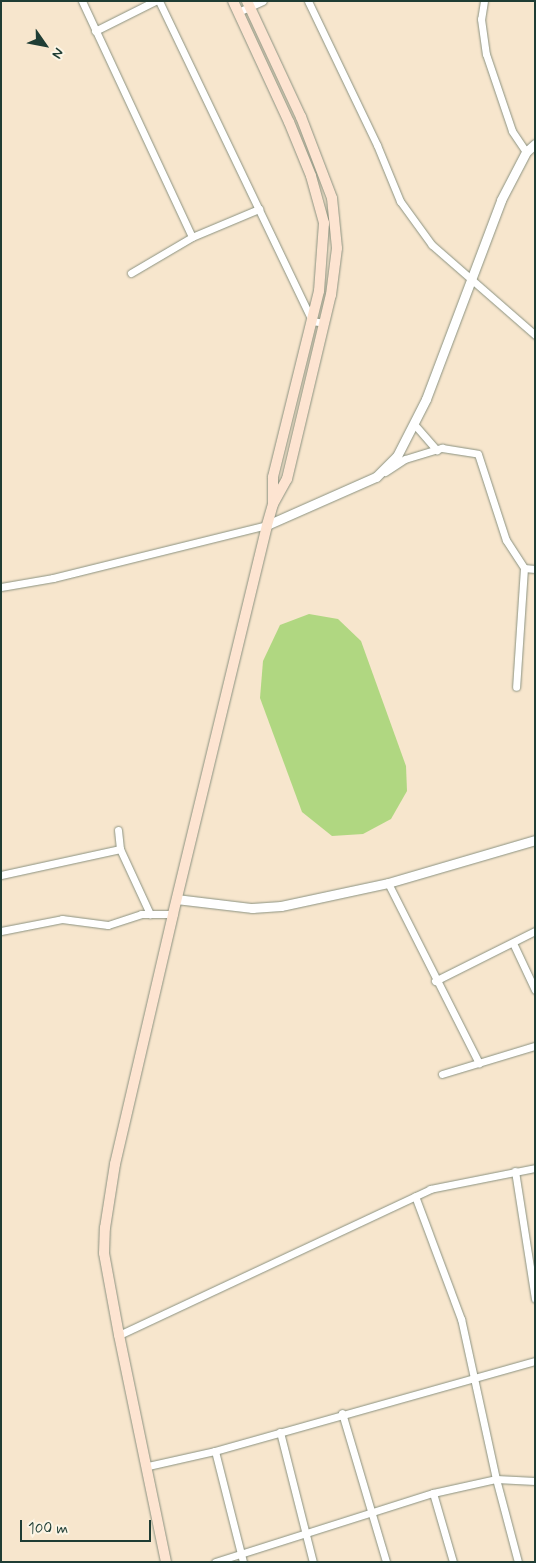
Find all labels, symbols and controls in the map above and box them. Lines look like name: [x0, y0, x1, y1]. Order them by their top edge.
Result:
north arrow: [20, 20, 70, 70]
text: N: [47, 44, 68, 62]
scale bar: [22, 1510, 154, 1542]
text: 100 m: [28, 1519, 68, 1539]

